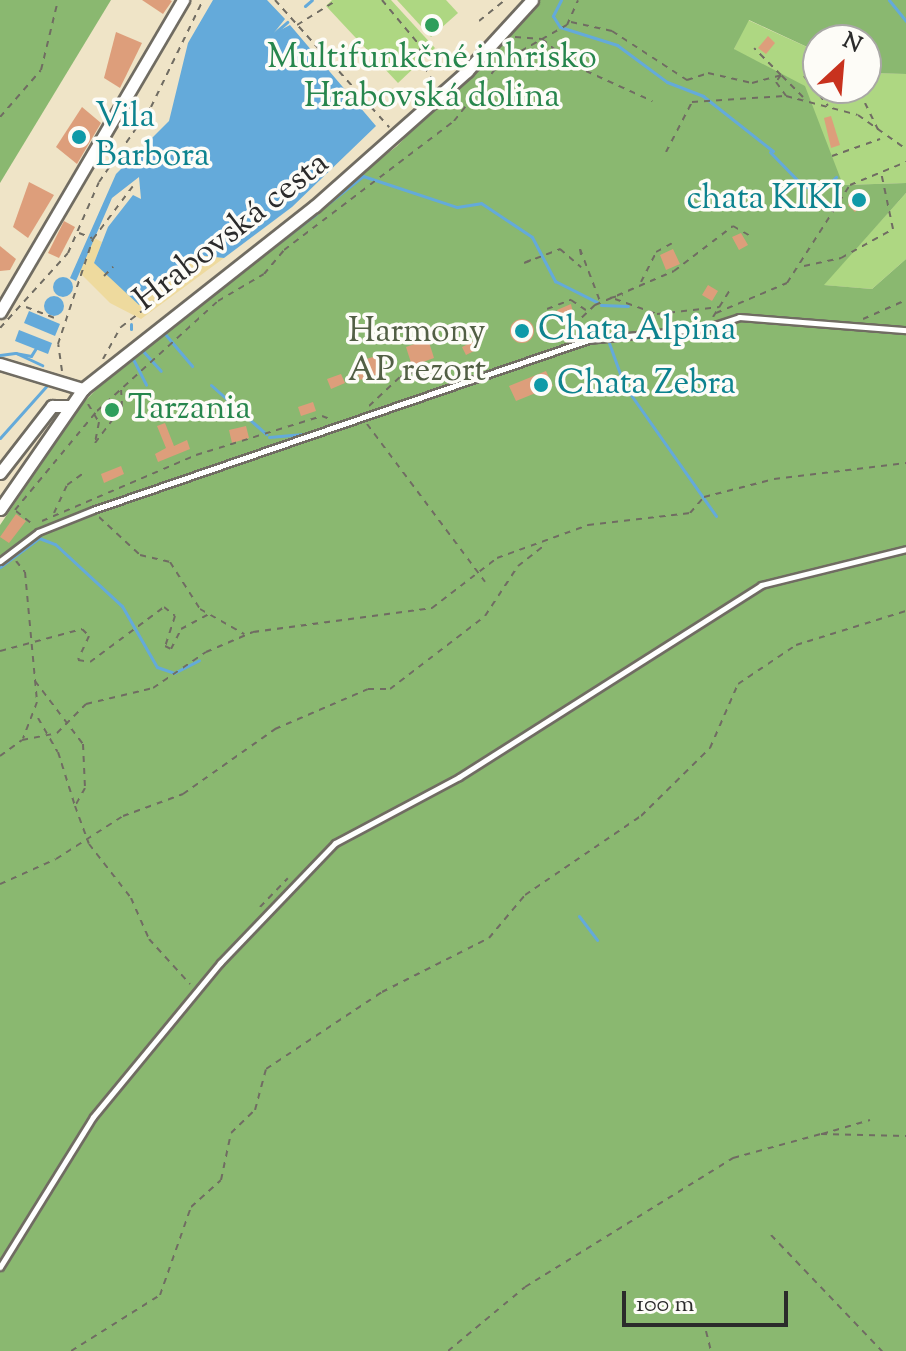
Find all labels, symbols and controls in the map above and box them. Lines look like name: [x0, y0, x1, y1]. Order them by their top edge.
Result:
marker: Multifunkčné inhrisko Hrabovská dolina: [423, 16, 441, 34]
north arrow: [802, 24, 882, 104]
text: N: [837, 26, 867, 62]
place label: Multifunkčné inhrisko Hrabovská dolina: [267, 38, 597, 118]
place label: Vila Barbora: [95, 97, 210, 176]
marker: Vila Barbora: [70, 128, 88, 146]
street label: Hrabovská cesta: [127, 143, 337, 321]
place label: chata KIKI: [686, 180, 843, 220]
marker: chata KIKI: [850, 191, 868, 209]
place label: Chata Alpina: [538, 311, 736, 351]
park label: Harmony AP rezort: [348, 312, 486, 392]
marker: Chata Alpina: [513, 322, 531, 340]
place label: Chata Zebra: [557, 365, 736, 405]
marker: Chata Zebra: [532, 376, 550, 394]
place label: Tarzania: [128, 390, 251, 430]
marker: Tarzania: [103, 401, 121, 419]
scale bar: [626, 1275, 792, 1325]
text: 100 m: [636, 1288, 694, 1322]

